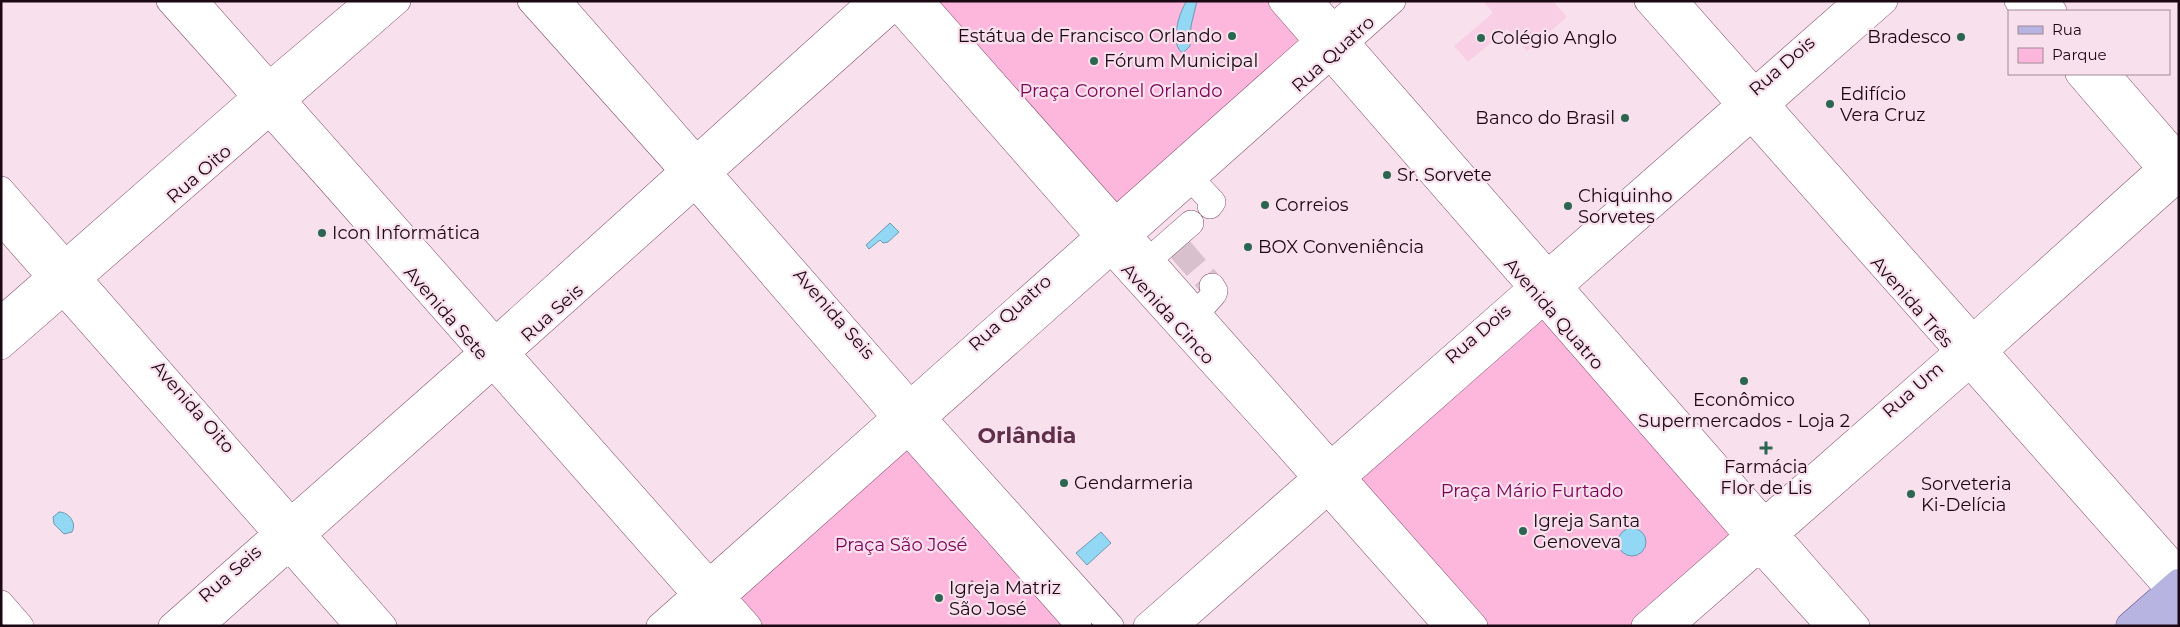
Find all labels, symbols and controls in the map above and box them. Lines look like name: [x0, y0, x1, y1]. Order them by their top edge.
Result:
legend: [2008, 10, 2170, 75]
street label: Rua Quatro: [1287, 11, 1379, 97]
text: Rua: [2052, 20, 2082, 39]
place label: Estátua de Francisco Orlando: [958, 25, 1222, 47]
place label: Bradesco: [1867, 26, 1951, 48]
place label: Colégio Anglo: [1491, 27, 1617, 49]
marker: Estátua de Francisco Orlando: [1226, 30, 1238, 42]
street label: Rua Dois: [1745, 31, 1820, 101]
marker: Bradesco: [1955, 31, 1967, 43]
marker: Colégio Anglo: [1475, 32, 1487, 44]
text: Parque: [2052, 45, 2107, 64]
place label: Fórum Municipal: [1104, 50, 1258, 72]
marker: Fórum Municipal: [1088, 55, 1100, 67]
park label: Praça Coronel Orlando: [1020, 80, 1222, 102]
place label: Edifício Vera Cruz: [1840, 83, 1926, 126]
marker: Edifício Vera Cruz: [1824, 98, 1836, 110]
place label: Banco do Brasil: [1475, 107, 1615, 129]
marker: Banco do Brasil: [1619, 112, 1631, 124]
street label: Rua Oito: [162, 140, 236, 208]
place label: Sr. Sorvete: [1397, 164, 1492, 186]
marker: Sr. Sorvete: [1381, 169, 1393, 181]
place label: Chiquinho Sorvetes: [1578, 185, 1673, 228]
place label: Correios: [1275, 194, 1349, 216]
marker: Correios: [1259, 199, 1271, 211]
marker: Chiquinho Sorvetes: [1562, 200, 1574, 212]
place label: Icon Informática: [332, 222, 480, 244]
marker: Icon Informática: [316, 227, 328, 239]
place label: BOX Conveniência: [1258, 236, 1424, 258]
marker: BOX Conveniência: [1242, 241, 1254, 253]
street label: Avenida Três: [1866, 252, 1958, 352]
street label: Avenida Quatro: [1500, 254, 1608, 374]
street label: Avenida Cinco: [1117, 259, 1219, 369]
street label: Avenida Sete: [399, 262, 493, 365]
street label: Avenida Seis: [789, 264, 879, 364]
street label: Rua Quatro: [964, 270, 1056, 356]
street label: Rua Seis: [516, 279, 588, 347]
street label: Rua Dois: [1441, 299, 1516, 369]
street label: Avenida Oito: [147, 356, 239, 458]
street label: Rua Um: [1878, 357, 1948, 423]
marker: Econômico Supermercados - Loja 2: [1738, 375, 1750, 387]
place label: Econômico Supermercados - Loja 2: [1638, 389, 1850, 432]
district label: Orlândia: [978, 422, 1076, 449]
marker: Farmácia Flor de Lis: [1760, 442, 1772, 454]
place label: Farmácia Flor de Lis: [1720, 456, 1812, 499]
place label: Gendarmeria: [1074, 472, 1193, 494]
place label: Sorveteria Ki-Delícia: [1921, 473, 2012, 516]
marker: Gendarmeria: [1058, 477, 1070, 489]
park label: Praça Mário Furtado: [1441, 480, 1623, 502]
marker: Sorveteria Ki-Delícia: [1905, 488, 1917, 500]
place label: Igreja Santa Genoveva: [1533, 510, 1640, 553]
marker: Igreja Santa Genoveva: [1517, 525, 1529, 537]
park label: Praça São José: [835, 534, 967, 556]
street label: Rua Seis: [194, 541, 266, 607]
place label: Igreja Matriz São José: [949, 577, 1061, 620]
marker: Igreja Matriz São José: [933, 592, 945, 604]

